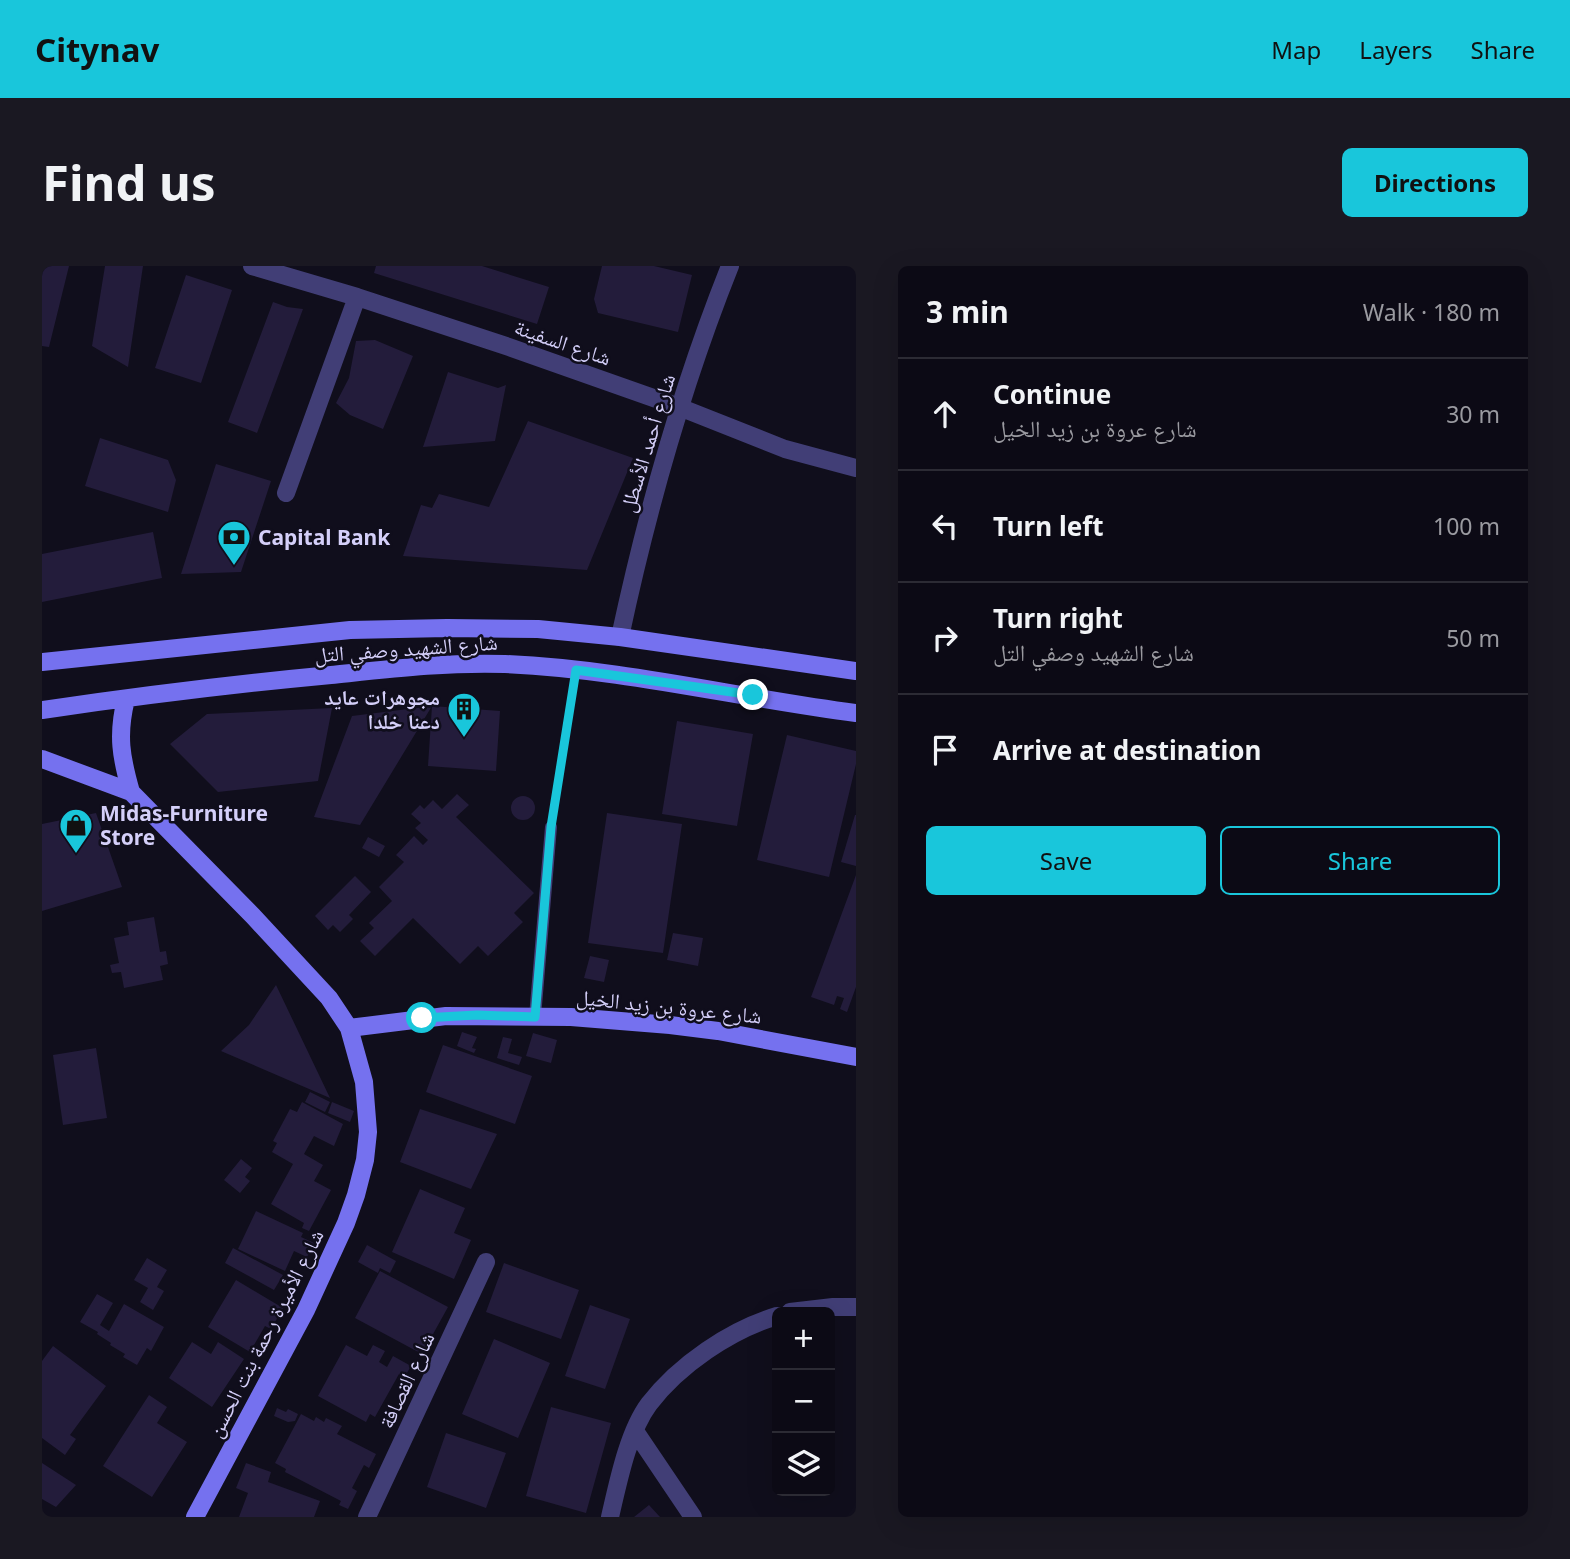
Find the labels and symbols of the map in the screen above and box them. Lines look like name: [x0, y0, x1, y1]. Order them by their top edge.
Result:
street label: شارع السفينة: [511, 312, 615, 372]
street label: شارع أحمد الأسطل: [613, 370, 681, 516]
bank icon: Capital Bank: [215, 518, 253, 567]
place label: Capital Bank: [258, 523, 391, 551]
street label: شارع الشهيد وصفي التل: [313, 628, 499, 672]
route end: [737, 679, 768, 710]
place label: مجوهرات عايد دعنا خلدا: [324, 683, 440, 735]
building icon: مجوهرات عايد دعنا خلدا: [445, 690, 483, 739]
place label: Midas-Furniture Store: [100, 799, 268, 851]
shop icon: Midas-Furniture Store: [57, 806, 95, 855]
street label: شارع عروة بن زيد الخيل: [575, 982, 763, 1030]
route start: [406, 1002, 437, 1033]
street label: شارع الأميرة رحمة بنت الحسن: [200, 1224, 330, 1442]
street label: شارع القصافة: [372, 1327, 440, 1433]

